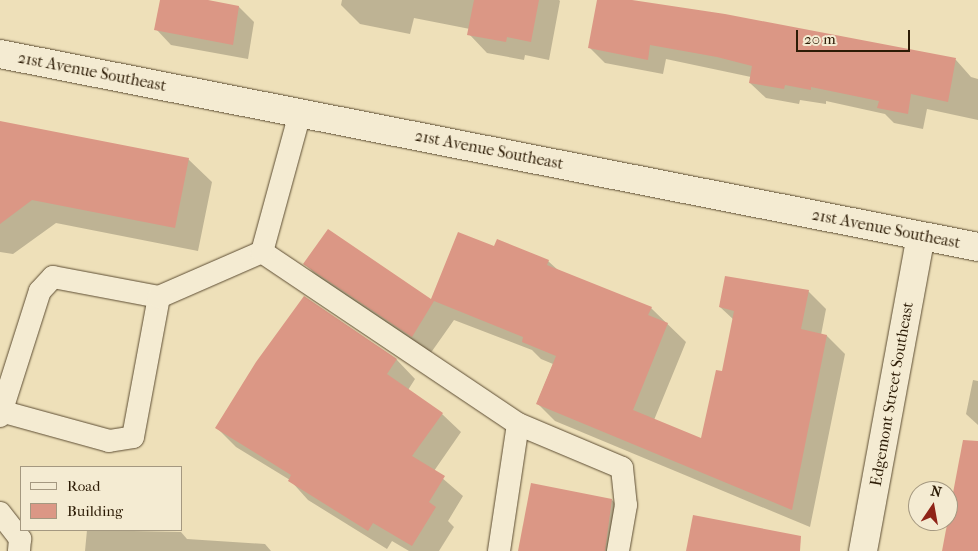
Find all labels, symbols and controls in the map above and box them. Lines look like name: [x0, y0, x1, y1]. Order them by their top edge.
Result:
scale bar: [798, 20, 912, 52]
text: 20 m: [804, 30, 836, 48]
street label: 21st Avenue Southeast: [16, 48, 168, 96]
street label: 21st Avenue Southeast: [413, 126, 565, 174]
street label: 21st Avenue Southeast: [810, 205, 962, 253]
street label: Edgemont Street Southeast: [866, 300, 918, 488]
legend: [20, 466, 182, 531]
text: Road: [67, 477, 100, 495]
north arrow: [908, 481, 958, 531]
text: N: [929, 482, 943, 501]
text: Building: [67, 502, 123, 520]

